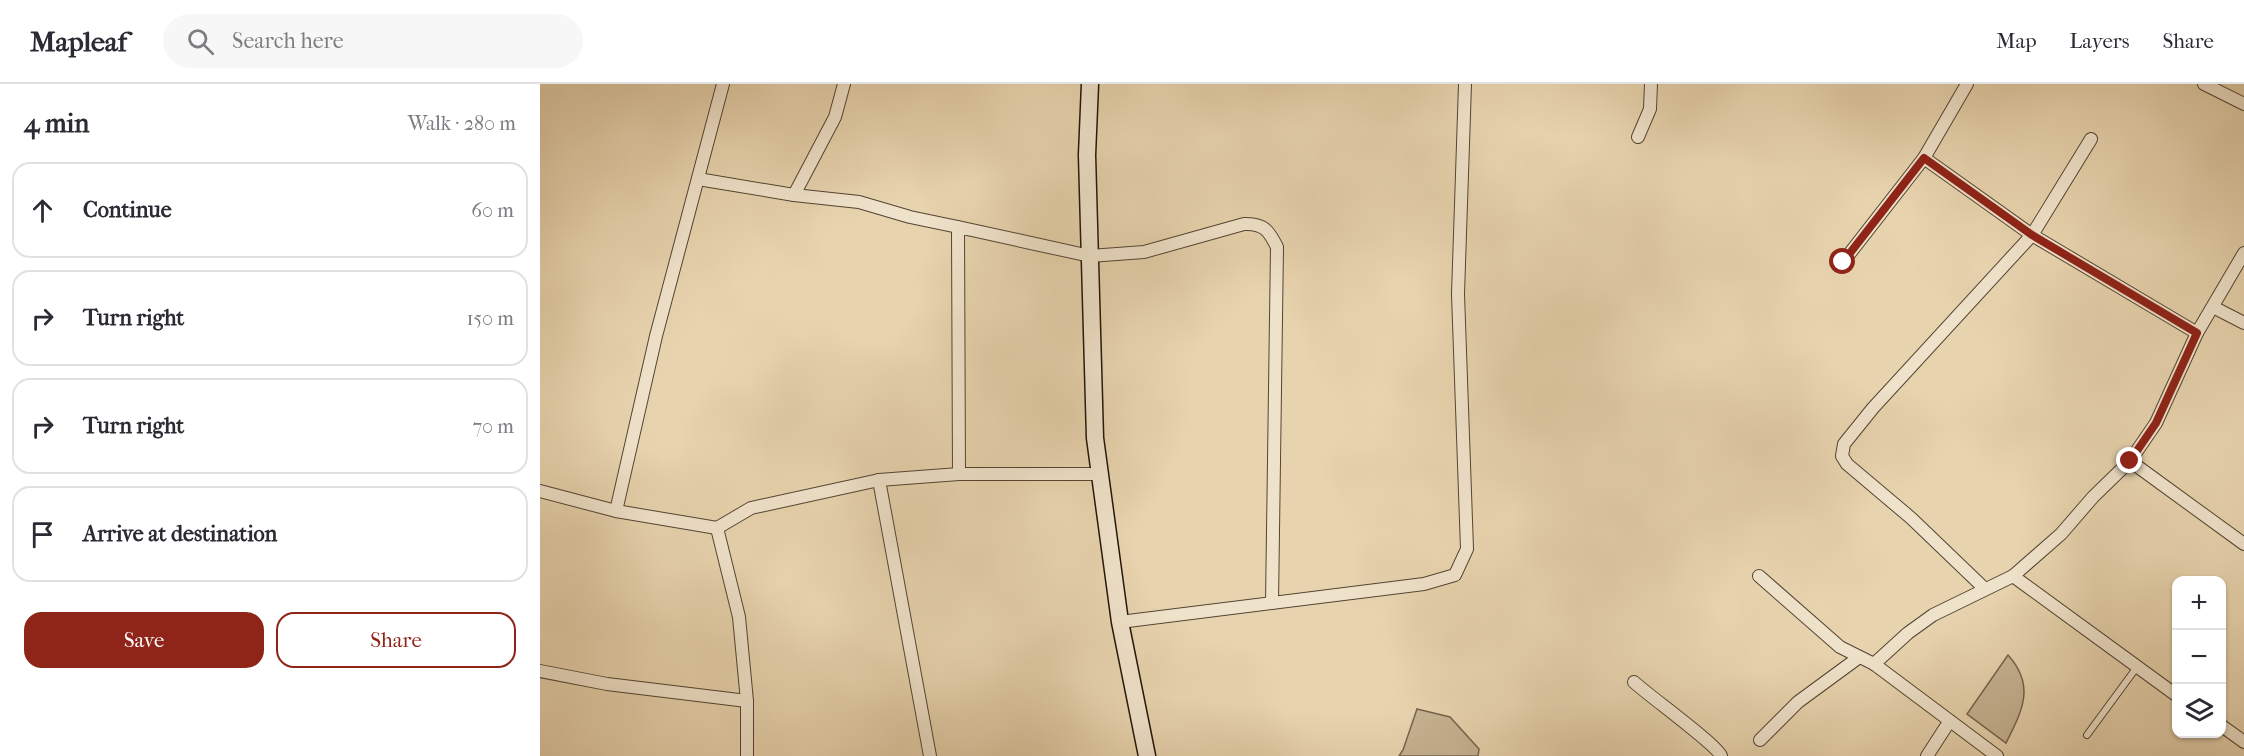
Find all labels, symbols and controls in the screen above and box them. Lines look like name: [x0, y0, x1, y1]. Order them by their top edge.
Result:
search box: [163, 14, 583, 68]
text: Mapleaf: [30, 25, 127, 58]
icon: search: [184, 25, 217, 58]
text: Search here: [232, 28, 344, 54]
text: Map: [1996, 29, 2037, 53]
text: Layers: [2070, 29, 2129, 53]
text: Share: [2162, 29, 2214, 53]
text: 4 min: [24, 108, 89, 139]
text: Walk · 280 m: [408, 112, 516, 135]
icon: ahead: [26, 194, 59, 227]
text: Continue: [83, 197, 172, 223]
text: 60 m: [471, 199, 514, 222]
route start: [1829, 248, 1855, 274]
icon: right: [26, 302, 59, 335]
text: Turn right: [83, 305, 184, 331]
text: 150 m: [466, 307, 514, 330]
icon: right: [26, 410, 59, 443]
text: Turn right: [83, 413, 184, 439]
text: 70 m: [472, 415, 514, 438]
route end: [2116, 447, 2142, 473]
icon: arrive: [26, 518, 59, 551]
text: Arrive at destination: [83, 521, 277, 547]
map controls: [2172, 576, 2226, 738]
button: +: [2172, 576, 2226, 630]
button: Save: [24, 612, 264, 668]
button: Share: [276, 612, 516, 668]
button: −: [2172, 630, 2226, 684]
button: layers: [2172, 684, 2226, 738]

